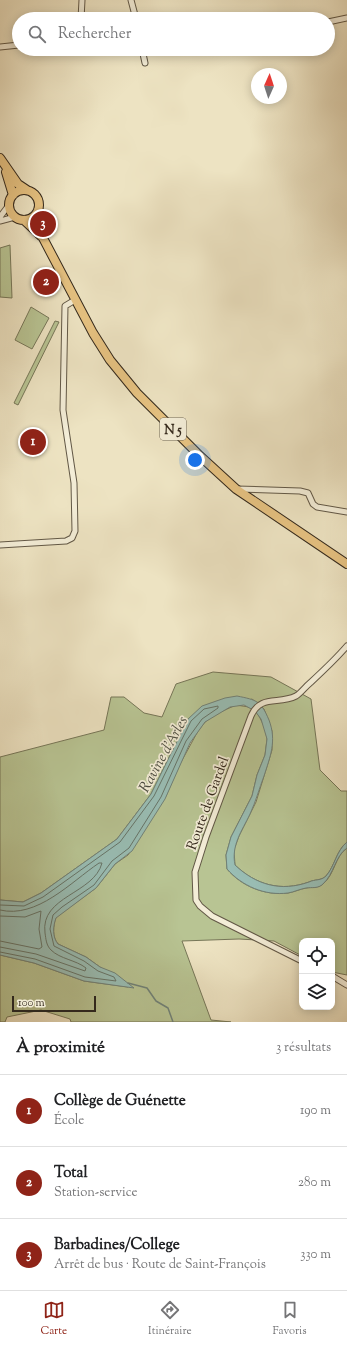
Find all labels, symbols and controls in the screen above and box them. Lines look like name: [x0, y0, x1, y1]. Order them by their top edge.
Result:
search box: [12, 12, 335, 56]
icon: search: [26, 23, 48, 45]
text: Rechercher: [58, 24, 131, 45]
north arrow: [251, 68, 287, 104]
pin: 3: [30, 209, 56, 239]
pin: 2: [33, 267, 59, 297]
road number: N 5: [160, 418, 186, 440]
pin: 1: [20, 427, 46, 457]
your location: [185, 450, 205, 470]
water label: Ravine d'Arles: [135, 713, 194, 797]
street label: Route de Gardel: [183, 754, 235, 853]
map controls: [299, 938, 335, 1010]
button: locate: [299, 938, 335, 974]
button: layers: [299, 974, 335, 1010]
scale bar: [12, 994, 96, 1013]
text: 100 m: [18, 995, 45, 1011]
text: À proximité: [16, 1036, 105, 1060]
text: 3 résultats: [276, 1039, 331, 1057]
text: Collège de Guénette: [54, 1091, 186, 1112]
text: 1: [27, 1102, 31, 1120]
text: 190 m: [300, 1102, 331, 1120]
text: École: [54, 1112, 84, 1130]
text: Total: [54, 1163, 88, 1184]
text: 2: [26, 1174, 32, 1192]
text: 280 m: [298, 1174, 331, 1192]
text: Station-service: [54, 1184, 138, 1202]
text: Barbadines/College: [54, 1235, 180, 1256]
text: 3: [26, 1246, 32, 1264]
text: 330 m: [300, 1246, 331, 1264]
text: Arrêt de bus · Route de Saint-François: [54, 1256, 266, 1274]
tab: Carte: [40, 1299, 67, 1339]
tab: Itinéraire: [148, 1299, 192, 1339]
tab: Favoris: [273, 1299, 306, 1339]

